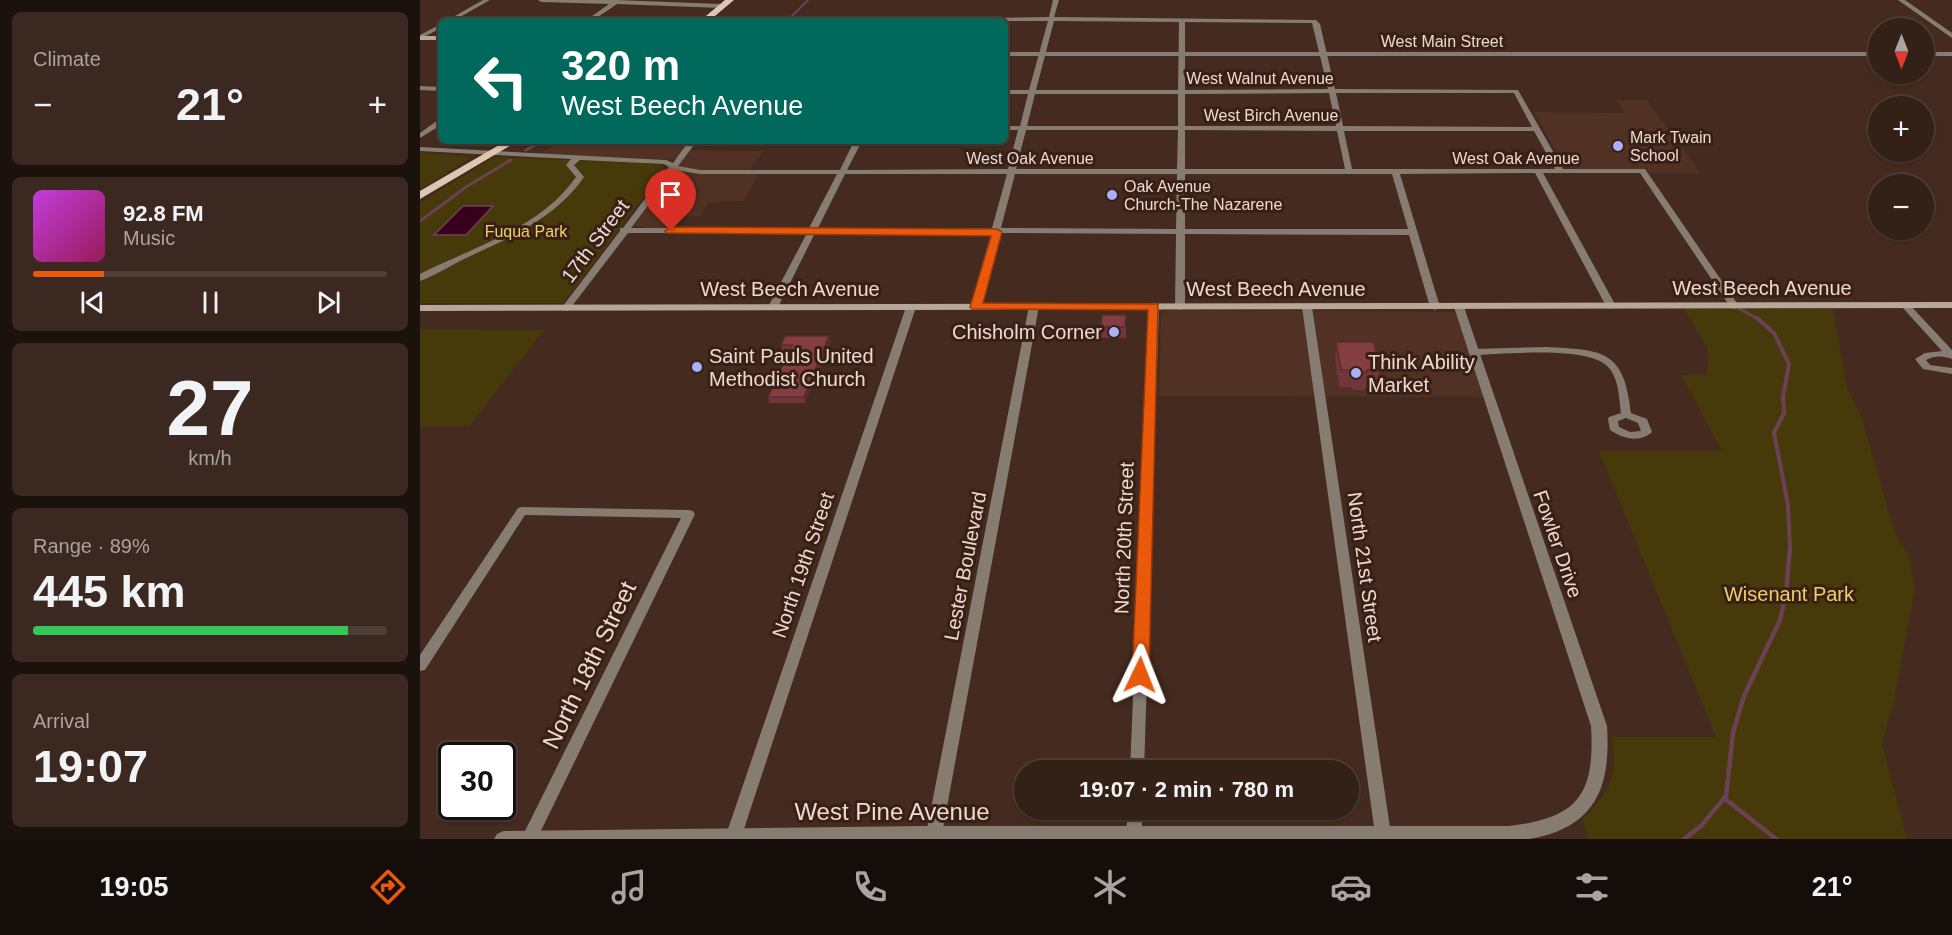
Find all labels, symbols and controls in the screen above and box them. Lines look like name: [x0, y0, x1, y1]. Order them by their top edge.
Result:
north arrow: [1868, 18, 1934, 84]
map controls: [1868, 18, 1934, 240]
street label: West Main Street: [1381, 33, 1504, 50]
icon: left: [462, 42, 540, 120]
text: 320 m: [561, 42, 680, 89]
text: Climate: [33, 48, 101, 70]
street label: West Walnut Avenue: [1186, 70, 1334, 87]
text: 21°: [176, 79, 244, 130]
text: −: [33, 86, 52, 123]
text: +: [368, 86, 387, 123]
text: West Beech Avenue: [561, 91, 803, 121]
button: +: [1868, 96, 1934, 162]
street label: West Birch Avenue: [1204, 107, 1338, 124]
place label: Mark Twain School: [1630, 129, 1712, 164]
marker: Mark Twain School: [1611, 139, 1625, 153]
street label: West Oak Avenue: [966, 150, 1094, 167]
street label: West Oak Avenue: [1452, 150, 1580, 167]
pin: [645, 169, 696, 231]
button: −: [1868, 174, 1934, 240]
icon: arrive: [654, 178, 687, 211]
place label: Oak Avenue Church-The Nazarene: [1124, 178, 1282, 213]
marker: Oak Avenue Church-The Nazarene: [1105, 188, 1119, 202]
street label: 17th Street: [557, 195, 633, 287]
text: 92.8 FM: [123, 201, 204, 226]
park label: Fuqua Park: [485, 223, 568, 240]
text: Music: [123, 227, 175, 249]
street label: West Beech Avenue: [1672, 277, 1852, 299]
street label: West Beech Avenue: [700, 278, 880, 300]
street label: West Beech Avenue: [1186, 278, 1366, 300]
icon: previous: [76, 286, 109, 319]
icon: pause: [194, 286, 227, 319]
icon: next: [312, 286, 345, 319]
place label: Chisholm Corner: [952, 321, 1102, 343]
marker: Chisholm Corner: [1107, 325, 1121, 339]
place label: Saint Pauls United Methodist Church: [709, 345, 874, 390]
place label: Think Ability Market: [1368, 351, 1475, 396]
marker: Saint Pauls United Methodist Church: [690, 360, 704, 374]
text: 27: [167, 364, 253, 452]
marker: Think Ability Market: [1349, 366, 1363, 380]
text: km/h: [188, 447, 232, 469]
street label: North 20th Street: [1110, 461, 1138, 614]
street label: Fowler Drive: [1529, 487, 1587, 601]
street label: North 19th Street: [768, 489, 838, 641]
street label: Lester Boulevard: [940, 490, 990, 642]
street label: North 21st Street: [1344, 491, 1386, 644]
text: Range · 89%: [33, 535, 150, 557]
text: 445 km: [33, 566, 186, 617]
street label: North 18th Street: [537, 577, 641, 753]
park label: Wisenant Park: [1724, 583, 1855, 605]
position arrow: [1108, 643, 1172, 707]
text: Arrival: [33, 710, 90, 732]
text: 19:07: [33, 741, 148, 792]
speed limit sign: 30: [438, 742, 516, 820]
text: 19:07 · 2 min · 780 m: [1079, 777, 1294, 802]
street label: West Pine Avenue: [794, 798, 990, 825]
icon: directions: [367, 866, 409, 908]
icon: music: [608, 866, 650, 908]
icon: phone: [849, 866, 891, 908]
icon: climate: [1089, 866, 1131, 908]
icon: car: [1330, 866, 1372, 908]
icon: filters: [1571, 866, 1613, 908]
text: 19:05: [99, 872, 168, 902]
text: 21°: [1812, 872, 1853, 902]

